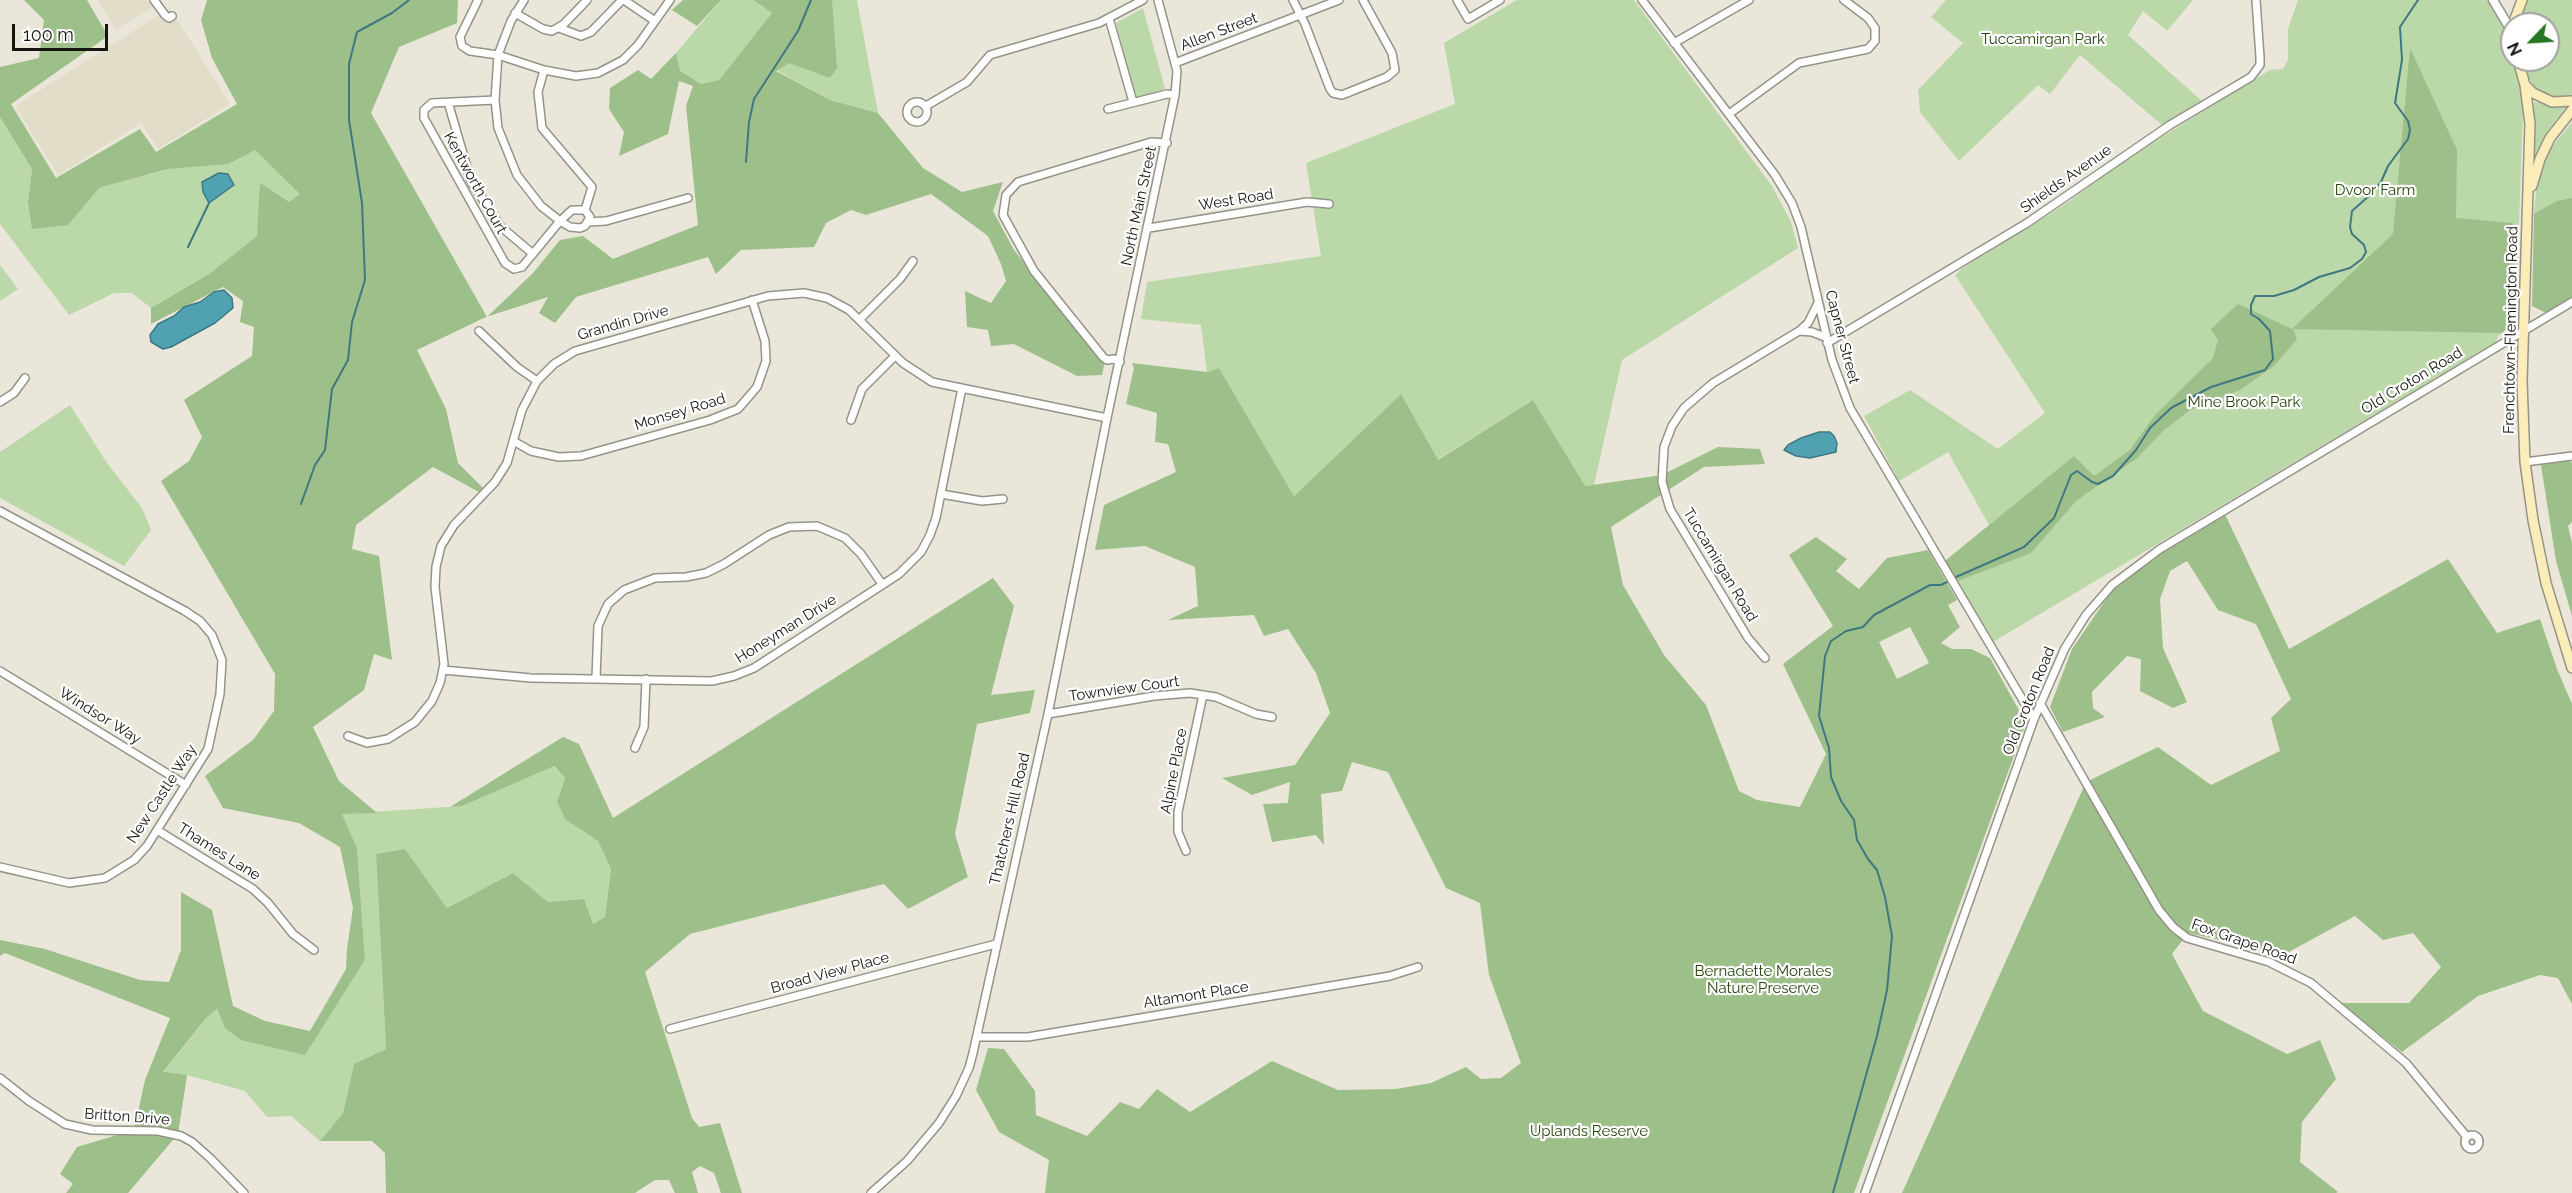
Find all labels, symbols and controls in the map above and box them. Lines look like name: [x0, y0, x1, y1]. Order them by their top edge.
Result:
street label: Allen Street: [1178, 9, 1260, 55]
scale bar: [15, 12, 111, 50]
north arrow: [2500, 12, 2560, 72]
text: 100 m: [23, 24, 74, 45]
park label: Tuccamirgan Park: [1981, 30, 2105, 48]
text: N: [2504, 39, 2526, 59]
street label: Kentworth Court: [440, 129, 510, 237]
street label: Shields Avenue: [2017, 141, 2115, 217]
street label: North Main Street: [1118, 145, 1160, 267]
park label: Dvoor Farm: [2335, 181, 2415, 199]
street label: West Road: [1197, 185, 1275, 215]
street label: Frenchtown-Flemington Road: [2500, 226, 2522, 434]
street label: Capner Street: [1821, 288, 1863, 386]
street label: Grandin Drive: [575, 301, 671, 345]
street label: Old Croton Road: [2358, 344, 2466, 418]
street label: Monsey Road: [632, 390, 728, 434]
park label: Mine Brook Park: [2187, 393, 2301, 411]
street label: Tuccamirgan Road: [1679, 505, 1761, 625]
street label: Honeyman Drive: [732, 591, 840, 667]
street label: Old Croton Road: [1999, 644, 2059, 758]
street label: Townview Court: [1068, 672, 1180, 706]
street label: Windsor Way: [56, 684, 144, 748]
street label: Alpine Place: [1157, 727, 1191, 815]
street label: New Castle Way: [123, 741, 201, 847]
street label: Thatchers Hill Road: [986, 751, 1034, 887]
street label: Thames Lane: [174, 819, 264, 885]
street label: Fox Grape Road: [2189, 916, 2299, 968]
street label: Broad View Place: [769, 949, 891, 997]
park label: Bernadette Morales Nature Preserve: [1694, 962, 1832, 997]
street label: Altamont Place: [1142, 978, 1250, 1012]
street label: Britton Drive: [84, 1105, 170, 1129]
park label: Uplands Reserve: [1530, 1122, 1648, 1140]

